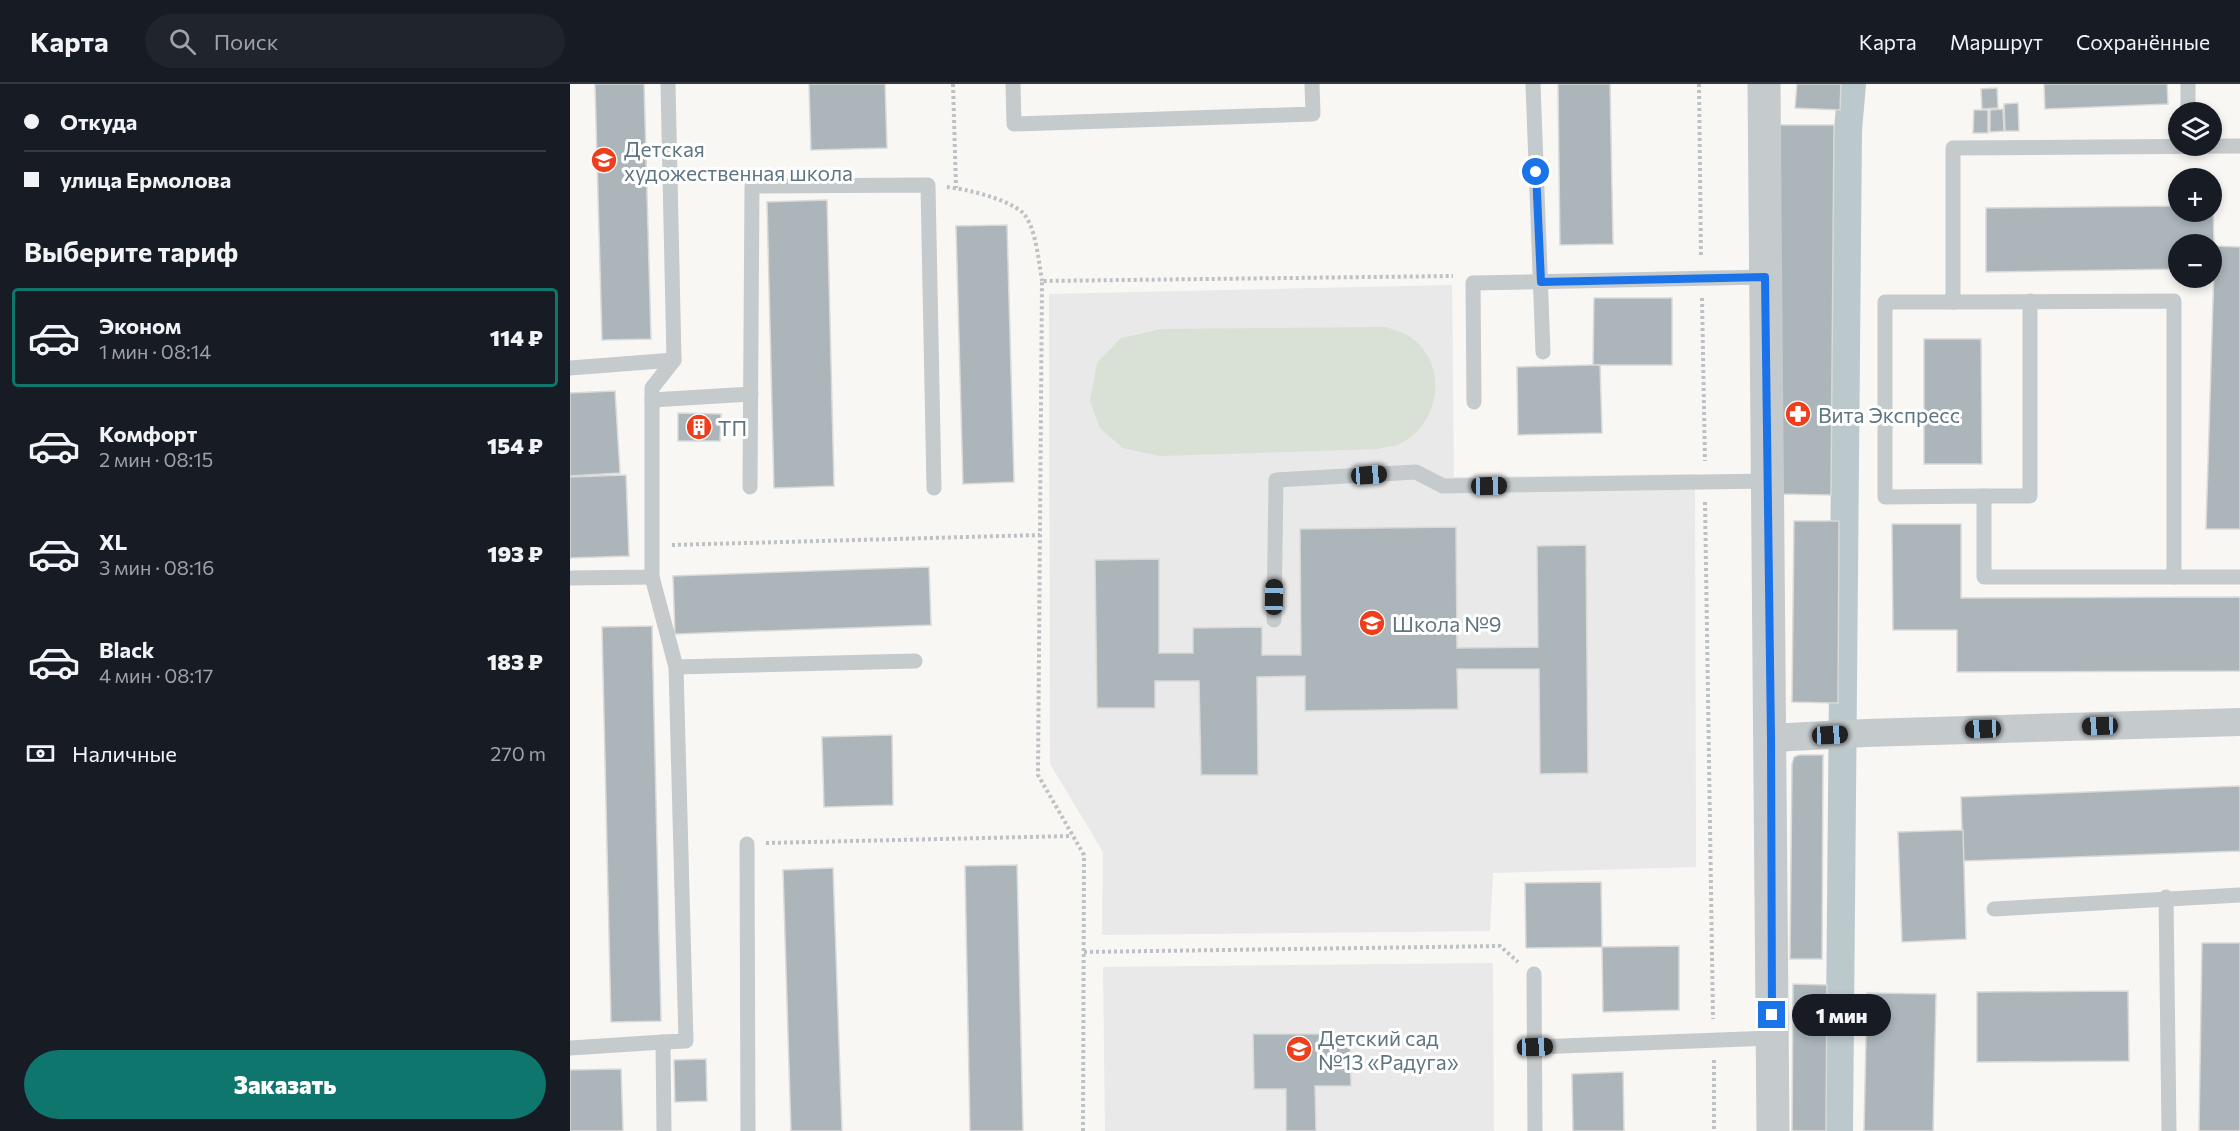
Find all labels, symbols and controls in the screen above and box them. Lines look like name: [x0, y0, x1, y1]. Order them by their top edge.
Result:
search box: [145, 14, 565, 68]
text: Карта: [30, 24, 109, 58]
icon: search: [166, 25, 199, 58]
text: Поиск: [214, 28, 278, 55]
text: Карта: [1859, 29, 1917, 54]
text: Маршрут: [1950, 29, 2043, 54]
text: Сохранённые: [2076, 29, 2210, 54]
map controls: [2168, 102, 2222, 288]
button: layers: [2168, 102, 2222, 156]
text: Откуда: [60, 108, 137, 135]
place label: Детская художественная школа: [624, 136, 853, 185]
school or university icon: Детская художественная школа: [589, 145, 619, 175]
route start: [1522, 158, 1549, 185]
text: улица Ермолова: [60, 166, 231, 193]
button: +: [2168, 168, 2222, 222]
button: −: [2168, 234, 2222, 288]
text: Выберите тариф: [24, 235, 238, 268]
icon: car: [27, 311, 81, 365]
text: Эконом: [99, 312, 181, 339]
text: 114 ₽: [490, 324, 543, 351]
text: 1 мин · 08:14: [99, 339, 211, 363]
pharmacy icon: Вита Экспресс: [1783, 399, 1813, 429]
place label: Вита Экспресс: [1818, 402, 1960, 427]
building icon: ТП: [684, 412, 714, 442]
place label: ТП: [718, 415, 747, 440]
icon: car: [27, 419, 81, 473]
text: Комфорт: [99, 420, 197, 447]
text: 154 ₽: [487, 432, 543, 459]
text: 2 мин · 08:15: [99, 447, 213, 471]
car: [1350, 465, 1388, 485]
car: [1471, 477, 1507, 495]
icon: car: [27, 527, 81, 581]
text: XL: [99, 528, 127, 555]
text: 193 ₽: [487, 540, 543, 567]
text: 3 мин · 08:16: [99, 555, 214, 579]
car: [1265, 579, 1283, 615]
school or university icon: Школа №9: [1357, 608, 1387, 638]
place label: Школа №9: [1392, 611, 1502, 636]
icon: car: [27, 635, 81, 689]
text: Black: [99, 636, 154, 663]
text: 183 ₽: [487, 648, 543, 675]
text: 4 мин · 08:17: [99, 663, 213, 687]
car: [2082, 716, 2118, 736]
car: [1965, 719, 2001, 739]
car: [1812, 725, 1848, 745]
icon: cash: [24, 737, 57, 770]
text: Наличные: [72, 740, 177, 767]
text: 270 m: [490, 741, 546, 765]
callout: 1 мин: [1793, 994, 1892, 1036]
route end: [1758, 1001, 1785, 1028]
text: 1 мин: [1816, 1003, 1867, 1027]
place label: Детский сад №13 «Радуга»: [1318, 1025, 1459, 1074]
school or university icon: Детский сад №13 «Радуга»: [1284, 1034, 1314, 1064]
car: [1517, 1037, 1553, 1057]
button: Заказать: [24, 1050, 546, 1119]

